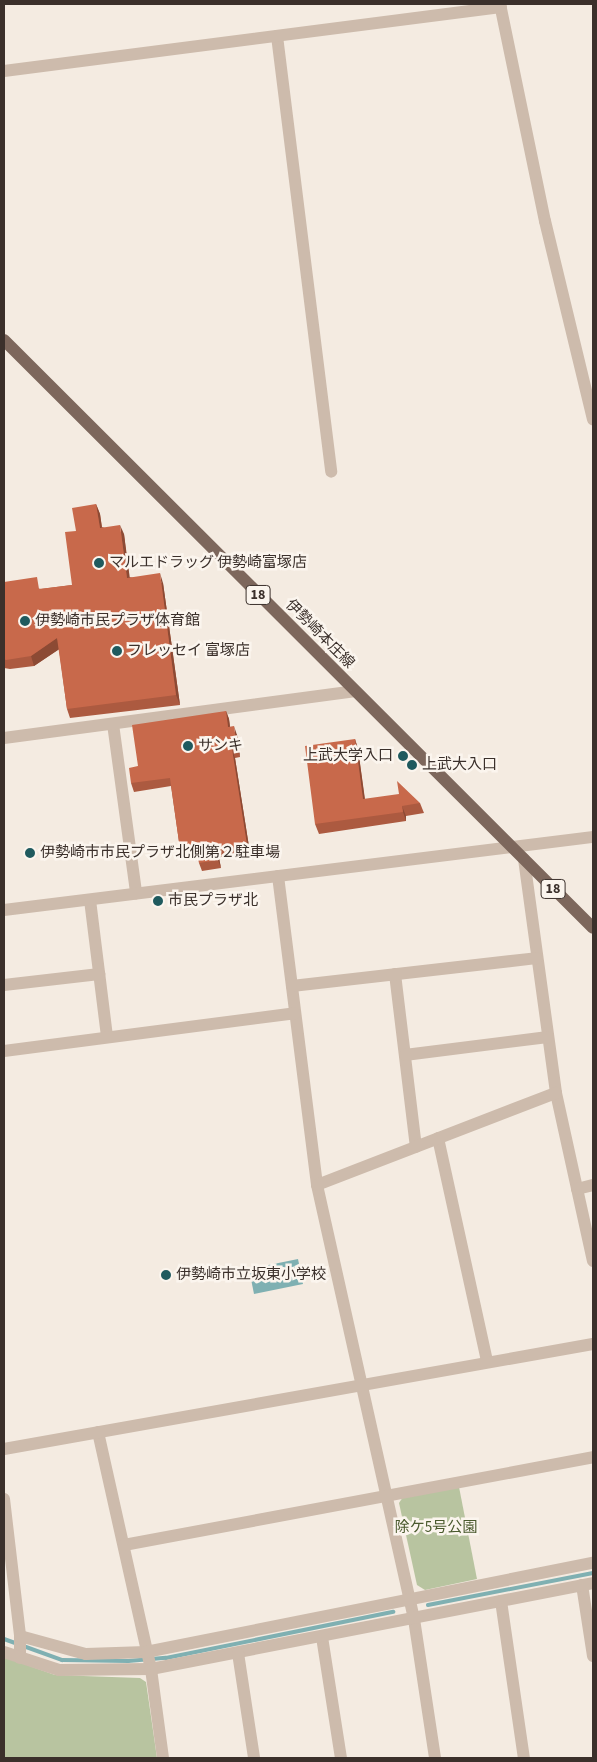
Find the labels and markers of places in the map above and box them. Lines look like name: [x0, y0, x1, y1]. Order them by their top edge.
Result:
place label: マルエドラッグ 伊勢崎富塚店: [109, 554, 307, 572]
marker: マルエドラッグ 伊勢崎富塚店: [93, 557, 105, 569]
place label: 伊勢崎市民プラザ体育館: [35, 612, 200, 630]
marker: 伊勢崎市民プラザ体育館: [19, 615, 31, 627]
place label: フレッセイ 富塚店: [127, 642, 250, 660]
marker: フレッセイ 富塚店: [111, 645, 123, 657]
place label: サンキ: [198, 737, 243, 755]
marker: サンキ: [182, 740, 194, 752]
place label: 上武大学入口: [303, 747, 393, 765]
marker: 上武大学入口: [397, 750, 409, 762]
place label: 上武大入口: [422, 756, 497, 774]
marker: 上武大入口: [406, 759, 418, 771]
place label: 伊勢崎市市民プラザ北側第２駐車場: [40, 844, 280, 862]
marker: 伊勢崎市市民プラザ北側第２駐車場: [24, 847, 36, 859]
place label: 市民プラザ北: [168, 892, 258, 910]
marker: 市民プラザ北: [152, 895, 164, 907]
place label: 伊勢崎市立坂東小学校: [176, 1266, 326, 1284]
marker: 伊勢崎市立坂東小学校: [160, 1269, 172, 1281]

